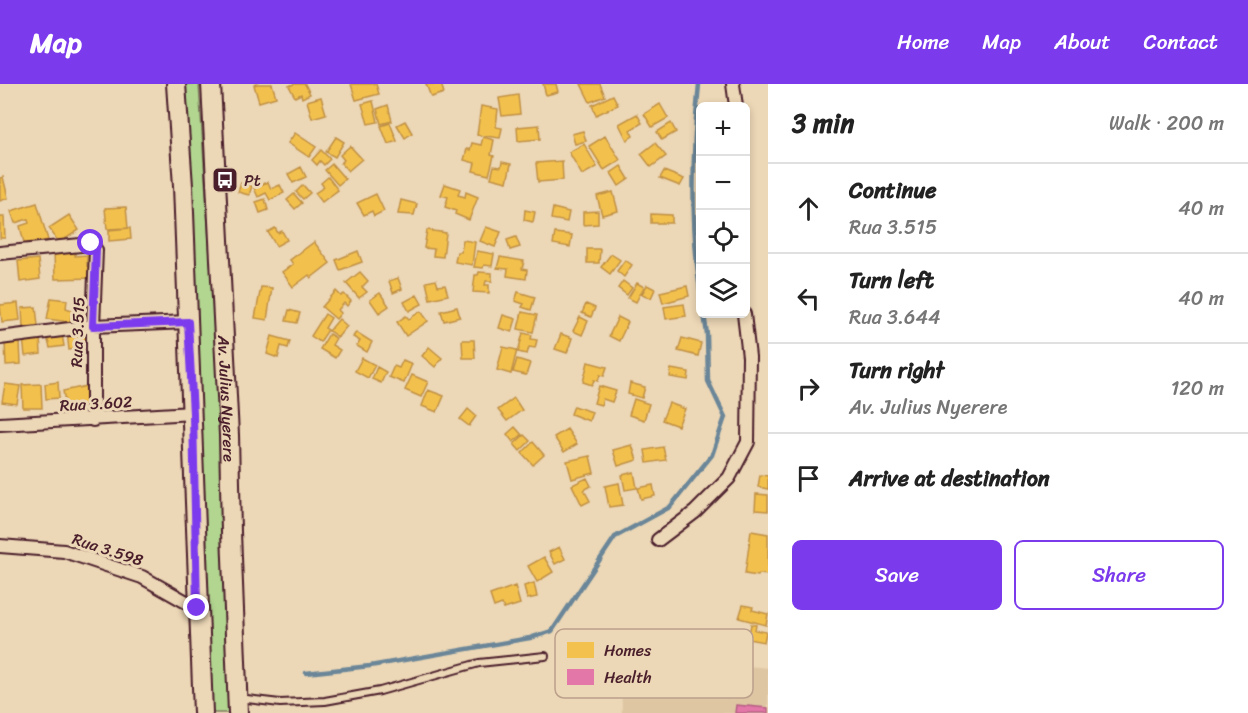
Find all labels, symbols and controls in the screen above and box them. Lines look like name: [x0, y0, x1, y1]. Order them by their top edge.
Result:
text: Map: [30, 18, 82, 67]
text: Home: [897, 23, 949, 61]
text: Map: [982, 23, 1021, 61]
text: About: [1054, 23, 1111, 61]
text: Contact: [1144, 23, 1218, 61]
text: 3 min: [792, 100, 854, 146]
map controls: [696, 102, 750, 318]
button: +: [696, 102, 750, 156]
text: Walk · 200 m: [1109, 106, 1224, 141]
button: −: [696, 156, 750, 210]
bus stop icon: Pt: [210, 165, 240, 195]
place label: Pt: [244, 166, 261, 195]
text: Continue: [849, 171, 937, 210]
text: 40 m: [1178, 191, 1224, 226]
icon: ahead: [792, 192, 825, 225]
button: locate: [696, 210, 750, 264]
text: Rua 3.515: [849, 210, 937, 245]
route start: [77, 229, 103, 255]
text: Turn left: [849, 261, 934, 300]
button: layers: [696, 264, 750, 318]
text: 40 m: [1178, 281, 1224, 316]
icon: left: [792, 282, 825, 315]
street label: Rua 3.515: [62, 296, 93, 368]
text: Rua 3.644: [849, 300, 940, 335]
street label: Av. Julius Nyerere: [209, 334, 244, 463]
text: Turn right: [849, 351, 944, 390]
text: 120 m: [1171, 371, 1224, 406]
icon: right: [792, 372, 825, 405]
street label: Rua 3.602: [59, 387, 133, 420]
text: Av. Julius Nyerere: [849, 390, 1007, 425]
text: Arrive at destination: [849, 459, 1050, 498]
icon: arrive: [792, 462, 825, 495]
street label: Rua 3.598: [68, 524, 148, 575]
button: Save: [792, 540, 1002, 610]
button: Share: [1014, 540, 1224, 610]
route end: [183, 594, 209, 620]
legend: [555, 629, 753, 698]
text: Homes: [604, 636, 652, 665]
text: Health: [604, 663, 652, 692]

